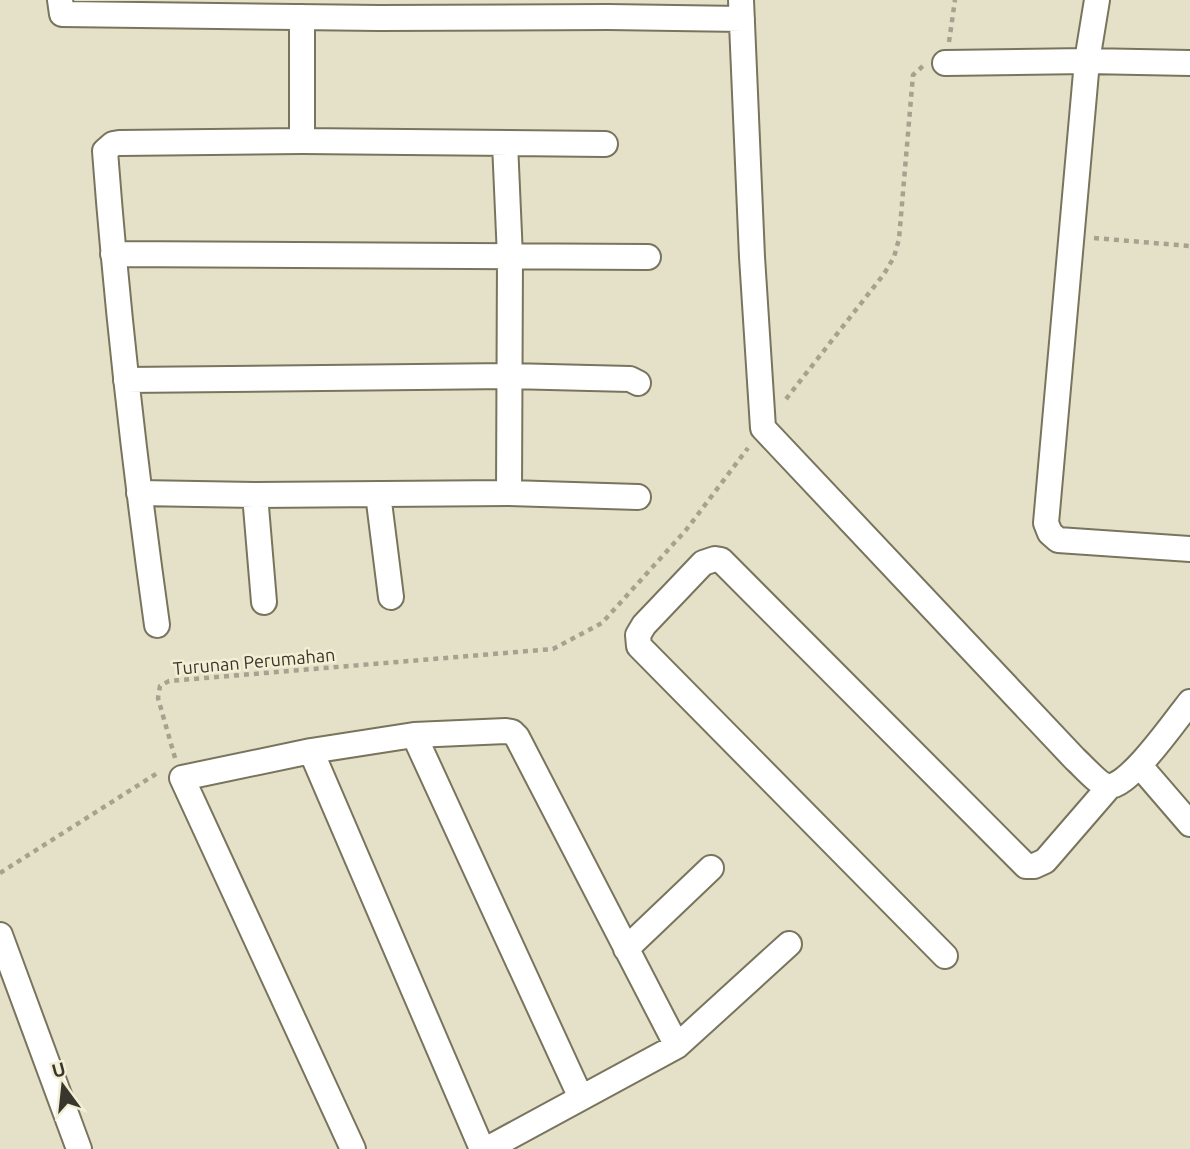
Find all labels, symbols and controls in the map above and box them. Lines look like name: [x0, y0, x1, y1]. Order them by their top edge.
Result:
street label: Turunan Perumahan: [172, 644, 336, 678]
north arrow: [28, 1051, 98, 1121]
text: U: [49, 1057, 68, 1082]

